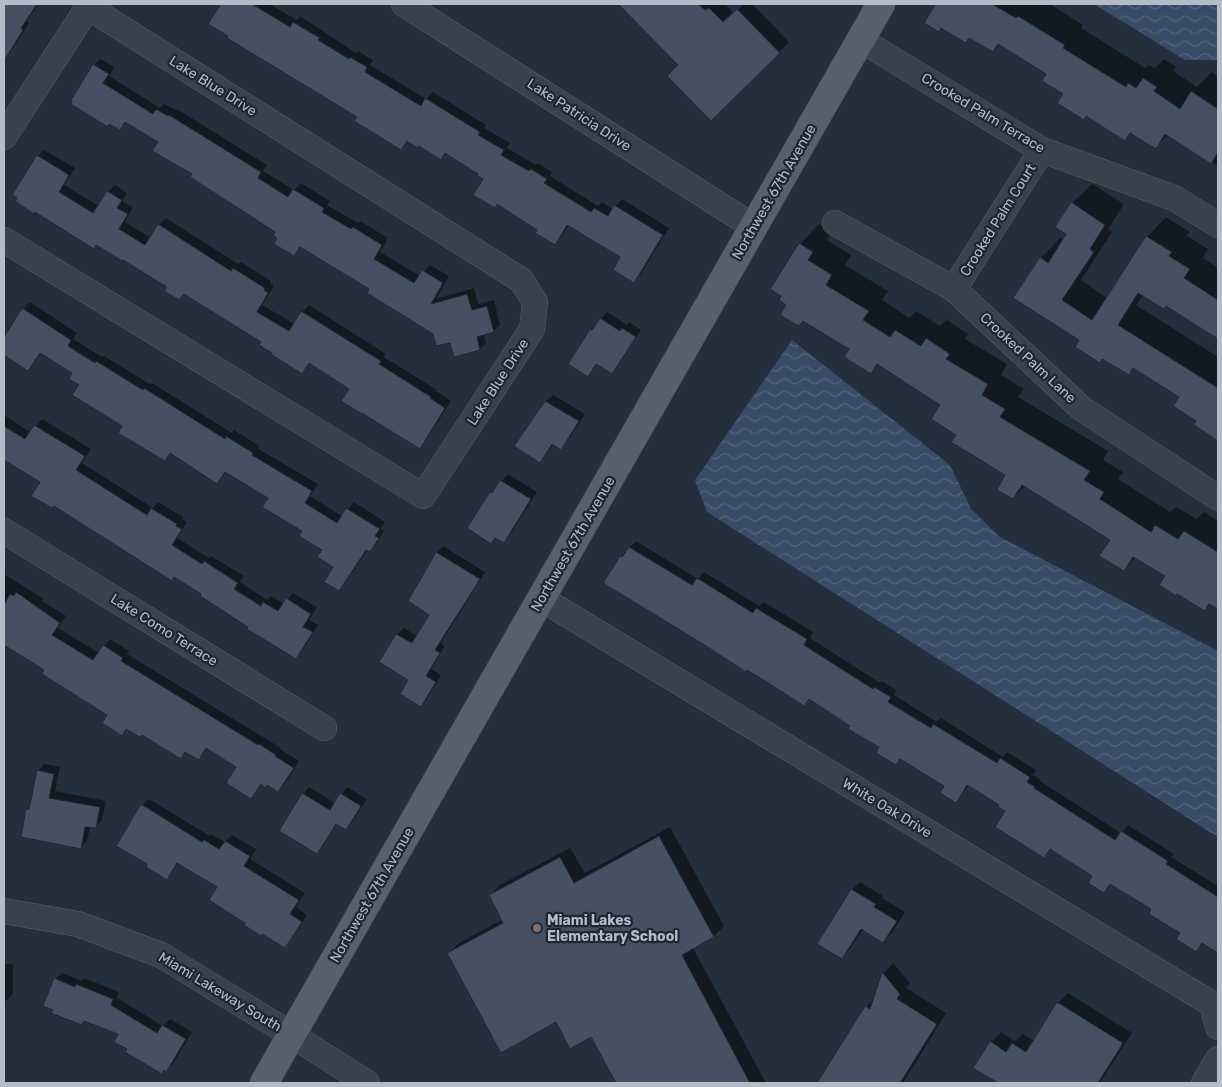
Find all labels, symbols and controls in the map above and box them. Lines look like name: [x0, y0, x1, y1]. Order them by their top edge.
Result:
street label: Lake Blue Drive: [166, 52, 260, 120]
street label: Crooked Palm Terrace: [918, 69, 1048, 157]
street label: Lake Patricia Drive: [524, 75, 634, 155]
street label: Northwest 67th Avenue: [728, 121, 820, 263]
street label: Crooked Palm Court: [956, 160, 1040, 279]
street label: Crooked Palm Lane: [977, 309, 1080, 407]
street label: Lake Blue Drive: [464, 335, 532, 429]
street label: Northwest 67th Avenue: [527, 473, 619, 615]
street label: Lake Como Terrace: [107, 590, 221, 670]
street label: White Oak Drive: [839, 775, 935, 841]
street label: Northwest 67th Avenue: [326, 824, 418, 966]
place label: Miami Lakes Elementary School: [547, 912, 678, 945]
marker: Miami Lakes Elementary School: [531, 922, 543, 934]
street label: Miami Lakeway South: [156, 949, 284, 1035]

